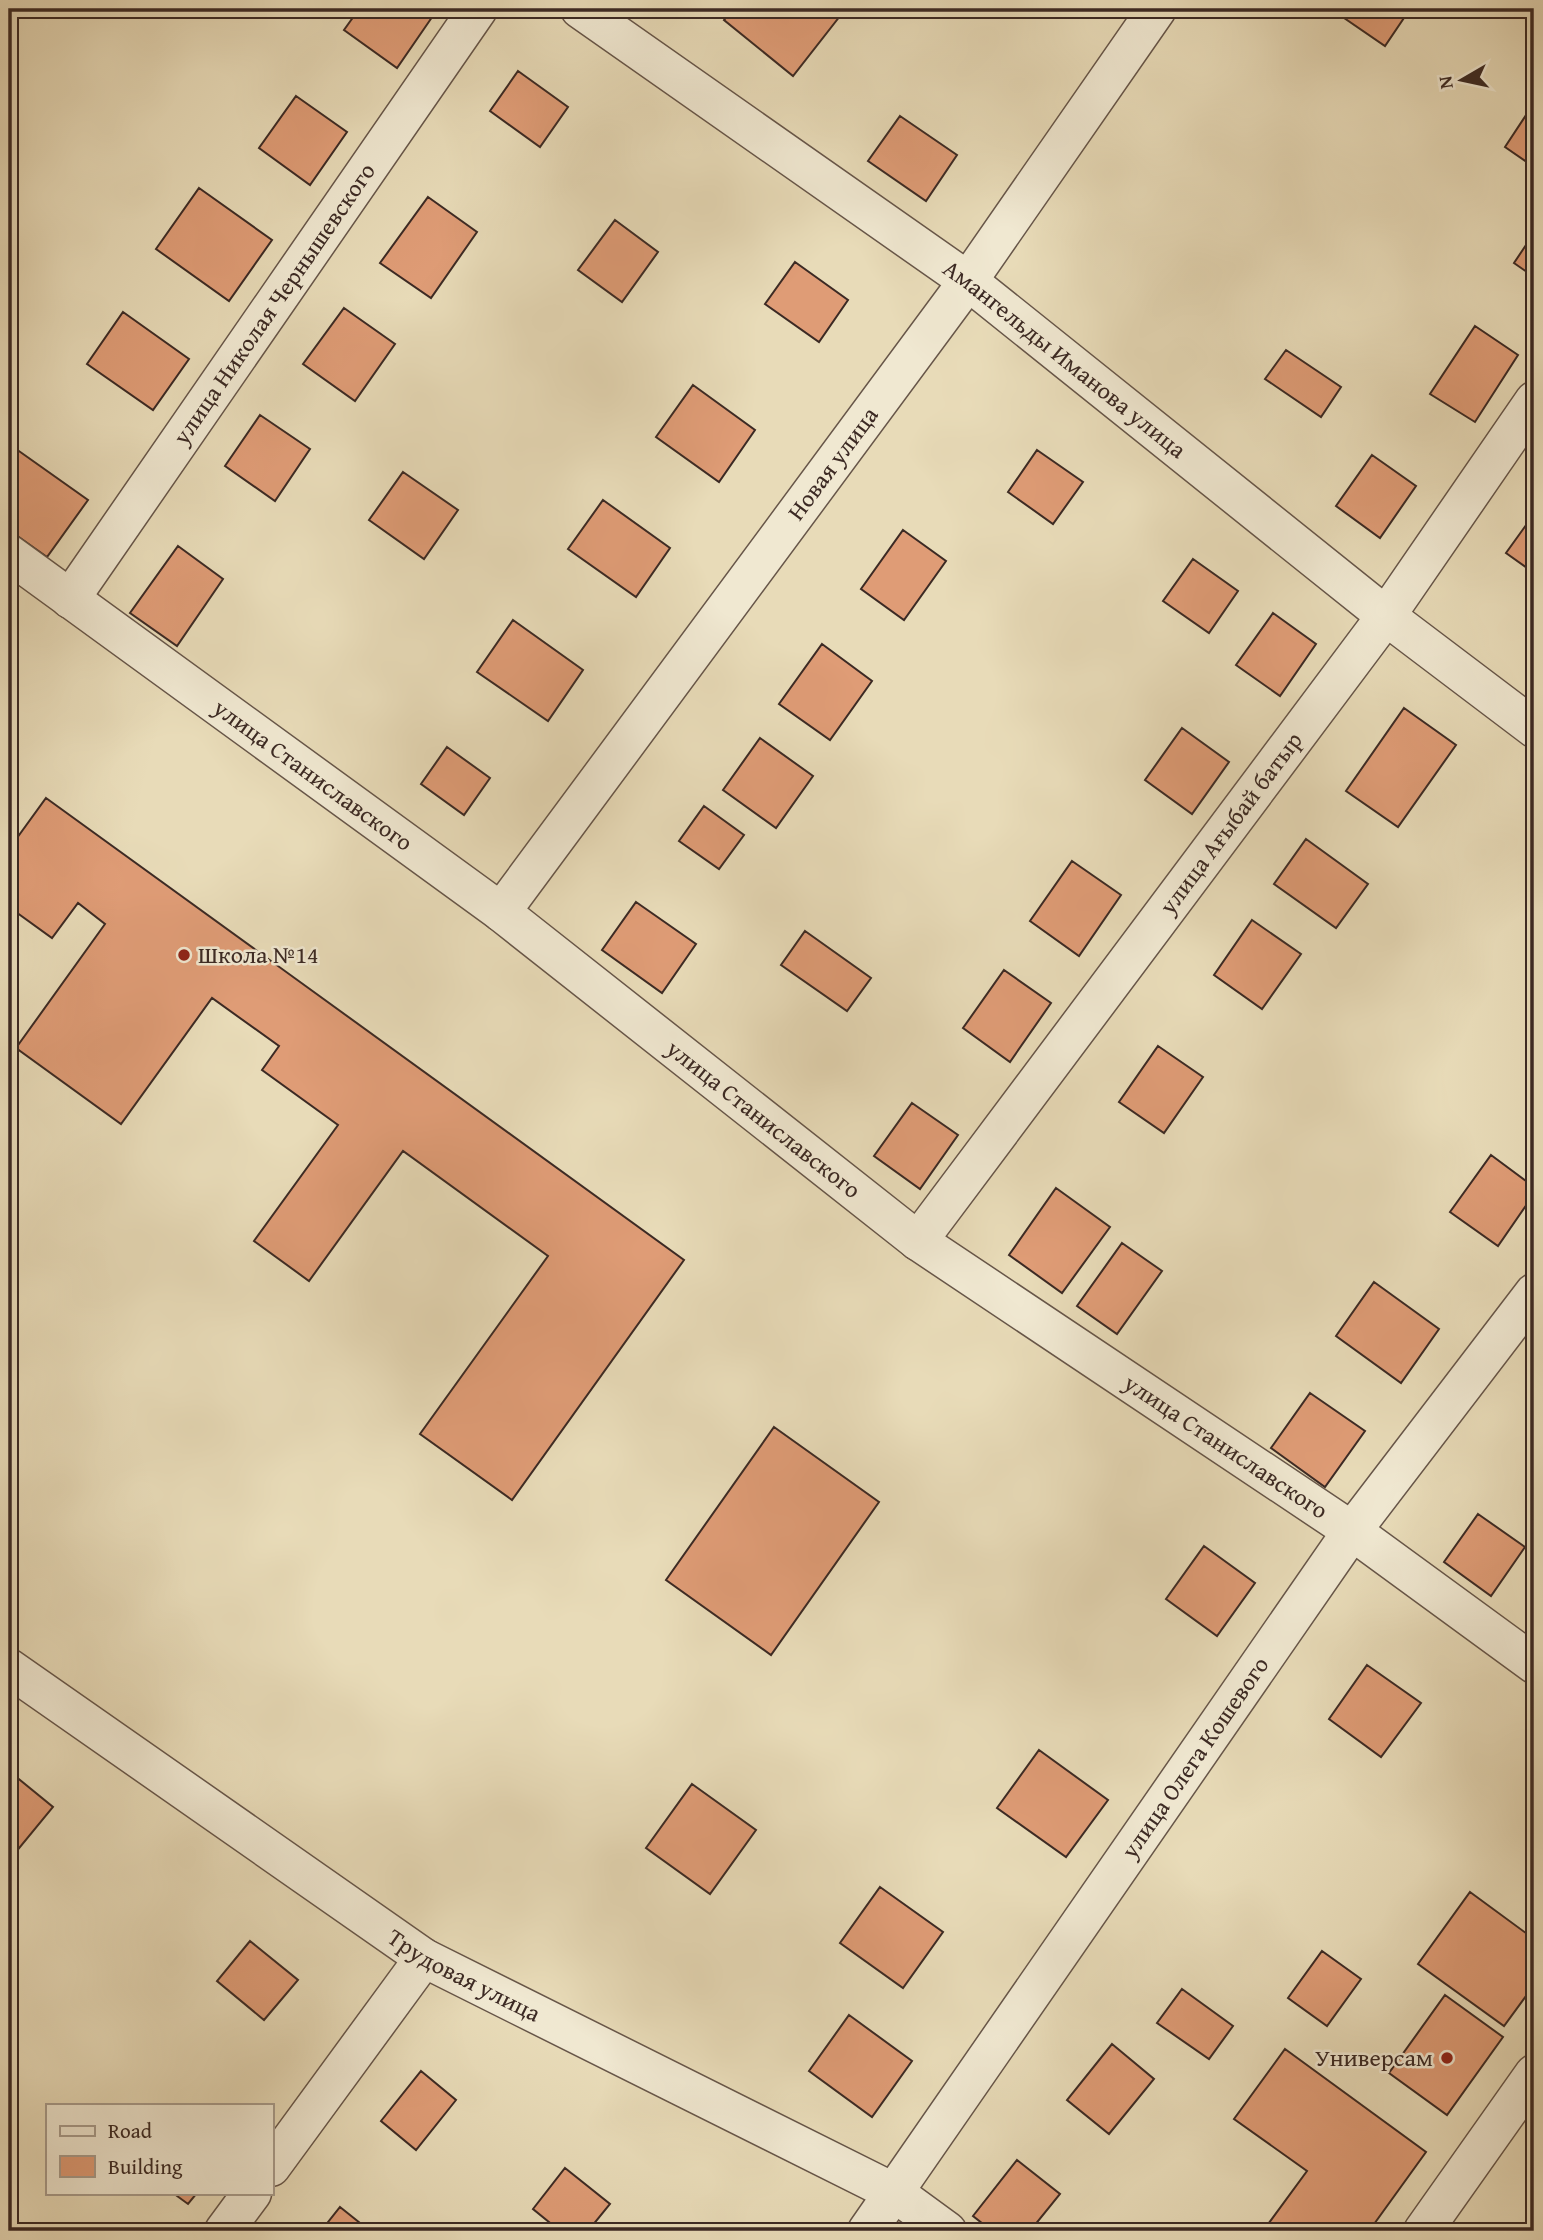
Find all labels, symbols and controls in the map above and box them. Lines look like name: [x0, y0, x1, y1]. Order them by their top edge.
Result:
north arrow: [1428, 46, 1498, 116]
text: N: [1430, 74, 1460, 91]
street label: улица Николая Чернышевского: [163, 155, 384, 452]
street label: Амангельды Иманова улица: [936, 251, 1195, 467]
street label: Новая улица: [779, 399, 887, 527]
street label: улица Станиславского: [205, 690, 420, 859]
street label: улица Ағыбай батыр: [1150, 724, 1310, 922]
place label: Школа №14: [198, 937, 319, 972]
marker: Школа №14: [176, 947, 192, 963]
street label: улица Станиславского: [658, 1030, 869, 1207]
street label: улица Станиславского: [1116, 1365, 1335, 1527]
street label: улица Олега Кошевого: [1112, 1649, 1277, 1866]
street label: Трудовая улица: [381, 1920, 547, 2031]
place label: Универсам: [1315, 2040, 1433, 2075]
marker: Универсам: [1439, 2050, 1455, 2066]
legend: [46, 2104, 273, 2194]
text: Road: [108, 2115, 153, 2146]
text: Building: [108, 2151, 183, 2182]

